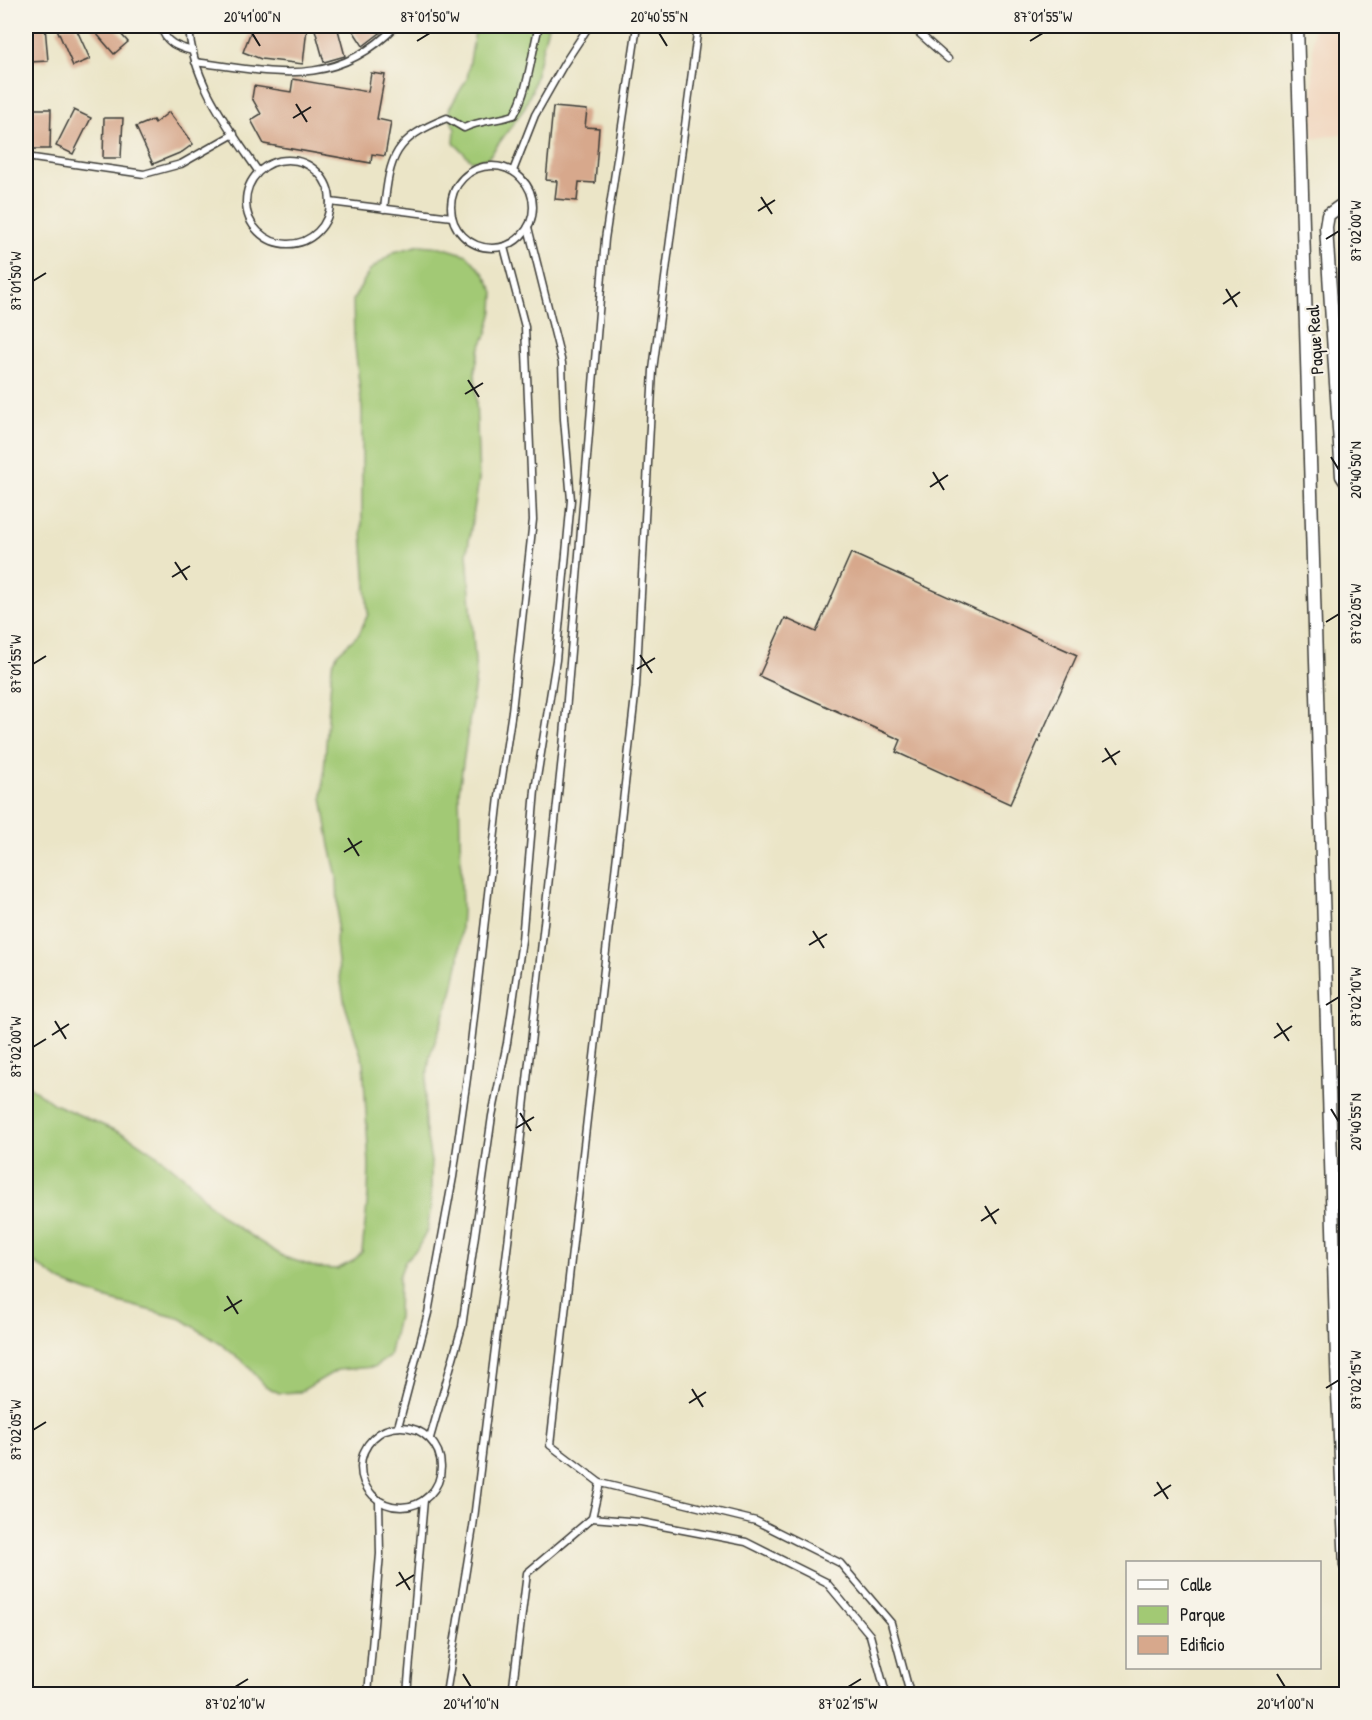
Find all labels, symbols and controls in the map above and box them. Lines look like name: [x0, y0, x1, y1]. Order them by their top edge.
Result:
text: 20°41'00"N: [224, 6, 280, 27]
text: 87°01'50"W: [401, 6, 460, 27]
text: 20°40'55"N: [630, 6, 688, 27]
text: 87°01'55"W: [1014, 6, 1073, 27]
text: 87°02'00"W: [1345, 200, 1366, 261]
text: 87°01'50"W: [5, 251, 26, 310]
street label: Paque Real: [1300, 304, 1329, 376]
text: 20°40'50"N: [1345, 441, 1366, 499]
text: 87°02'05"W: [1345, 583, 1366, 644]
text: 87°01'55"W: [5, 634, 26, 693]
text: 87°02'10"W: [1345, 966, 1366, 1027]
text: 87°02'00"W: [5, 1016, 26, 1077]
text: 20°40'55"N: [1345, 1093, 1366, 1151]
text: 87°02'15"W: [1345, 1350, 1366, 1410]
text: 87°02'05"W: [5, 1399, 26, 1460]
legend: [1126, 1561, 1321, 1669]
text: Calle: [1180, 1572, 1212, 1597]
text: Parque: [1180, 1602, 1225, 1627]
text: Edificio: [1180, 1632, 1224, 1657]
text: 87°02'10"W: [205, 1693, 266, 1714]
text: 20°41'10"N: [443, 1693, 499, 1714]
text: 87°02'15"W: [818, 1693, 878, 1714]
text: 20°41'00"N: [1257, 1693, 1313, 1714]

